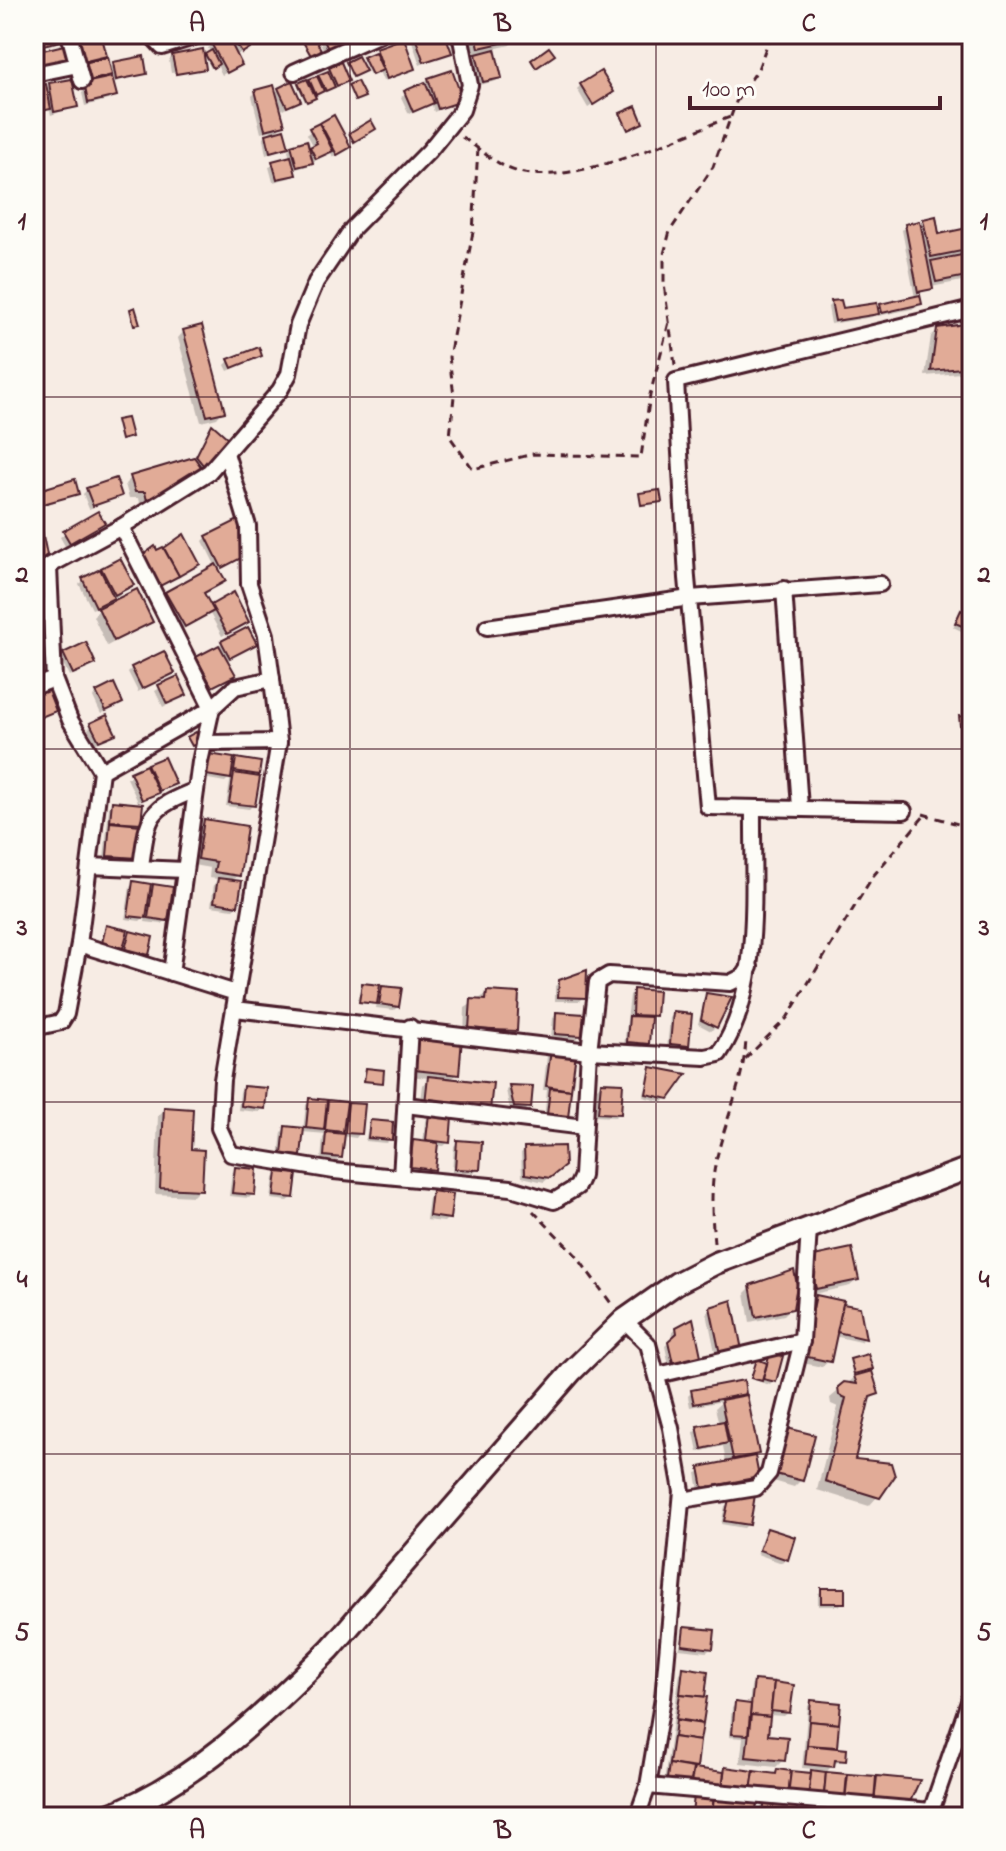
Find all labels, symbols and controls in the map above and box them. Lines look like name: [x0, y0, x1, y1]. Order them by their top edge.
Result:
text: A: [189, 6, 205, 44]
text: B: [493, 6, 512, 44]
text: C: [802, 6, 816, 44]
scale bar: [690, 60, 940, 110]
text: 100 m: [702, 73, 755, 108]
text: 1: [18, 204, 27, 242]
text: 1: [980, 204, 989, 242]
text: 2: [15, 557, 29, 595]
text: 2: [977, 557, 991, 595]
text: 3: [16, 910, 28, 948]
text: 3: [978, 910, 990, 948]
text: 4: [17, 1262, 28, 1300]
text: 4: [979, 1262, 990, 1300]
text: 5: [15, 1615, 30, 1653]
text: 5: [977, 1615, 992, 1653]
text: A: [189, 1813, 205, 1851]
text: B: [493, 1813, 512, 1851]
text: C: [802, 1813, 816, 1851]

